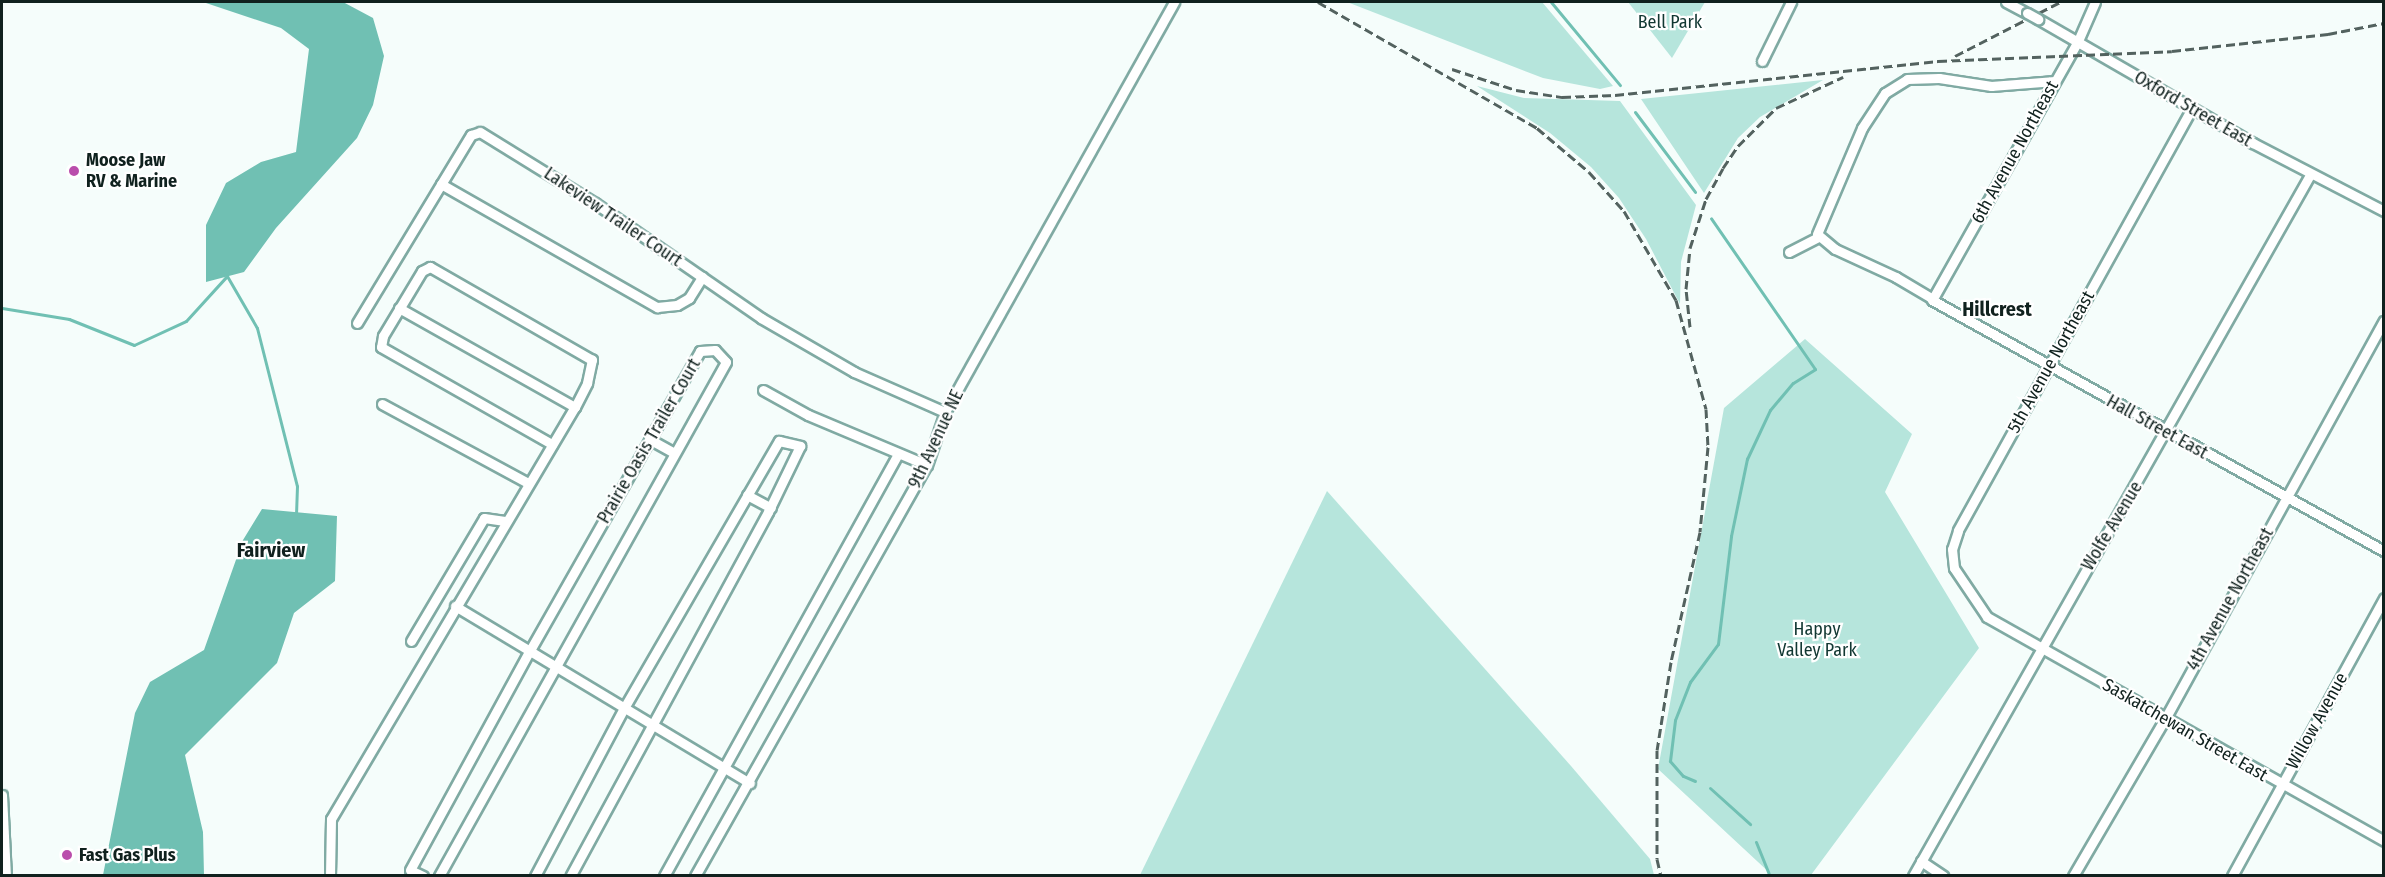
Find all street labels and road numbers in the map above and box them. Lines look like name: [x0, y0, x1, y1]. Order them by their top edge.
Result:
street label: Oxford Street East: [2130, 67, 2256, 151]
street label: 6th Avenue Northeast: [1967, 77, 2063, 227]
street label: Lakeview Trailer Court: [540, 163, 686, 271]
street label: 5th Avenue Northeast: [2003, 287, 2099, 437]
street label: Prairie Oasis Trailer Court: [593, 355, 705, 527]
street label: 9th Avenue NE: [904, 386, 968, 492]
street label: Hall Street East: [2103, 390, 2211, 464]
street label: Wolfe Avenue: [2077, 478, 2147, 574]
street label: 4th Avenue Northeast: [2182, 524, 2278, 674]
street label: Willow Avenue: [2282, 669, 2352, 773]
street label: Saskatchewan Street East: [2099, 674, 2271, 786]

